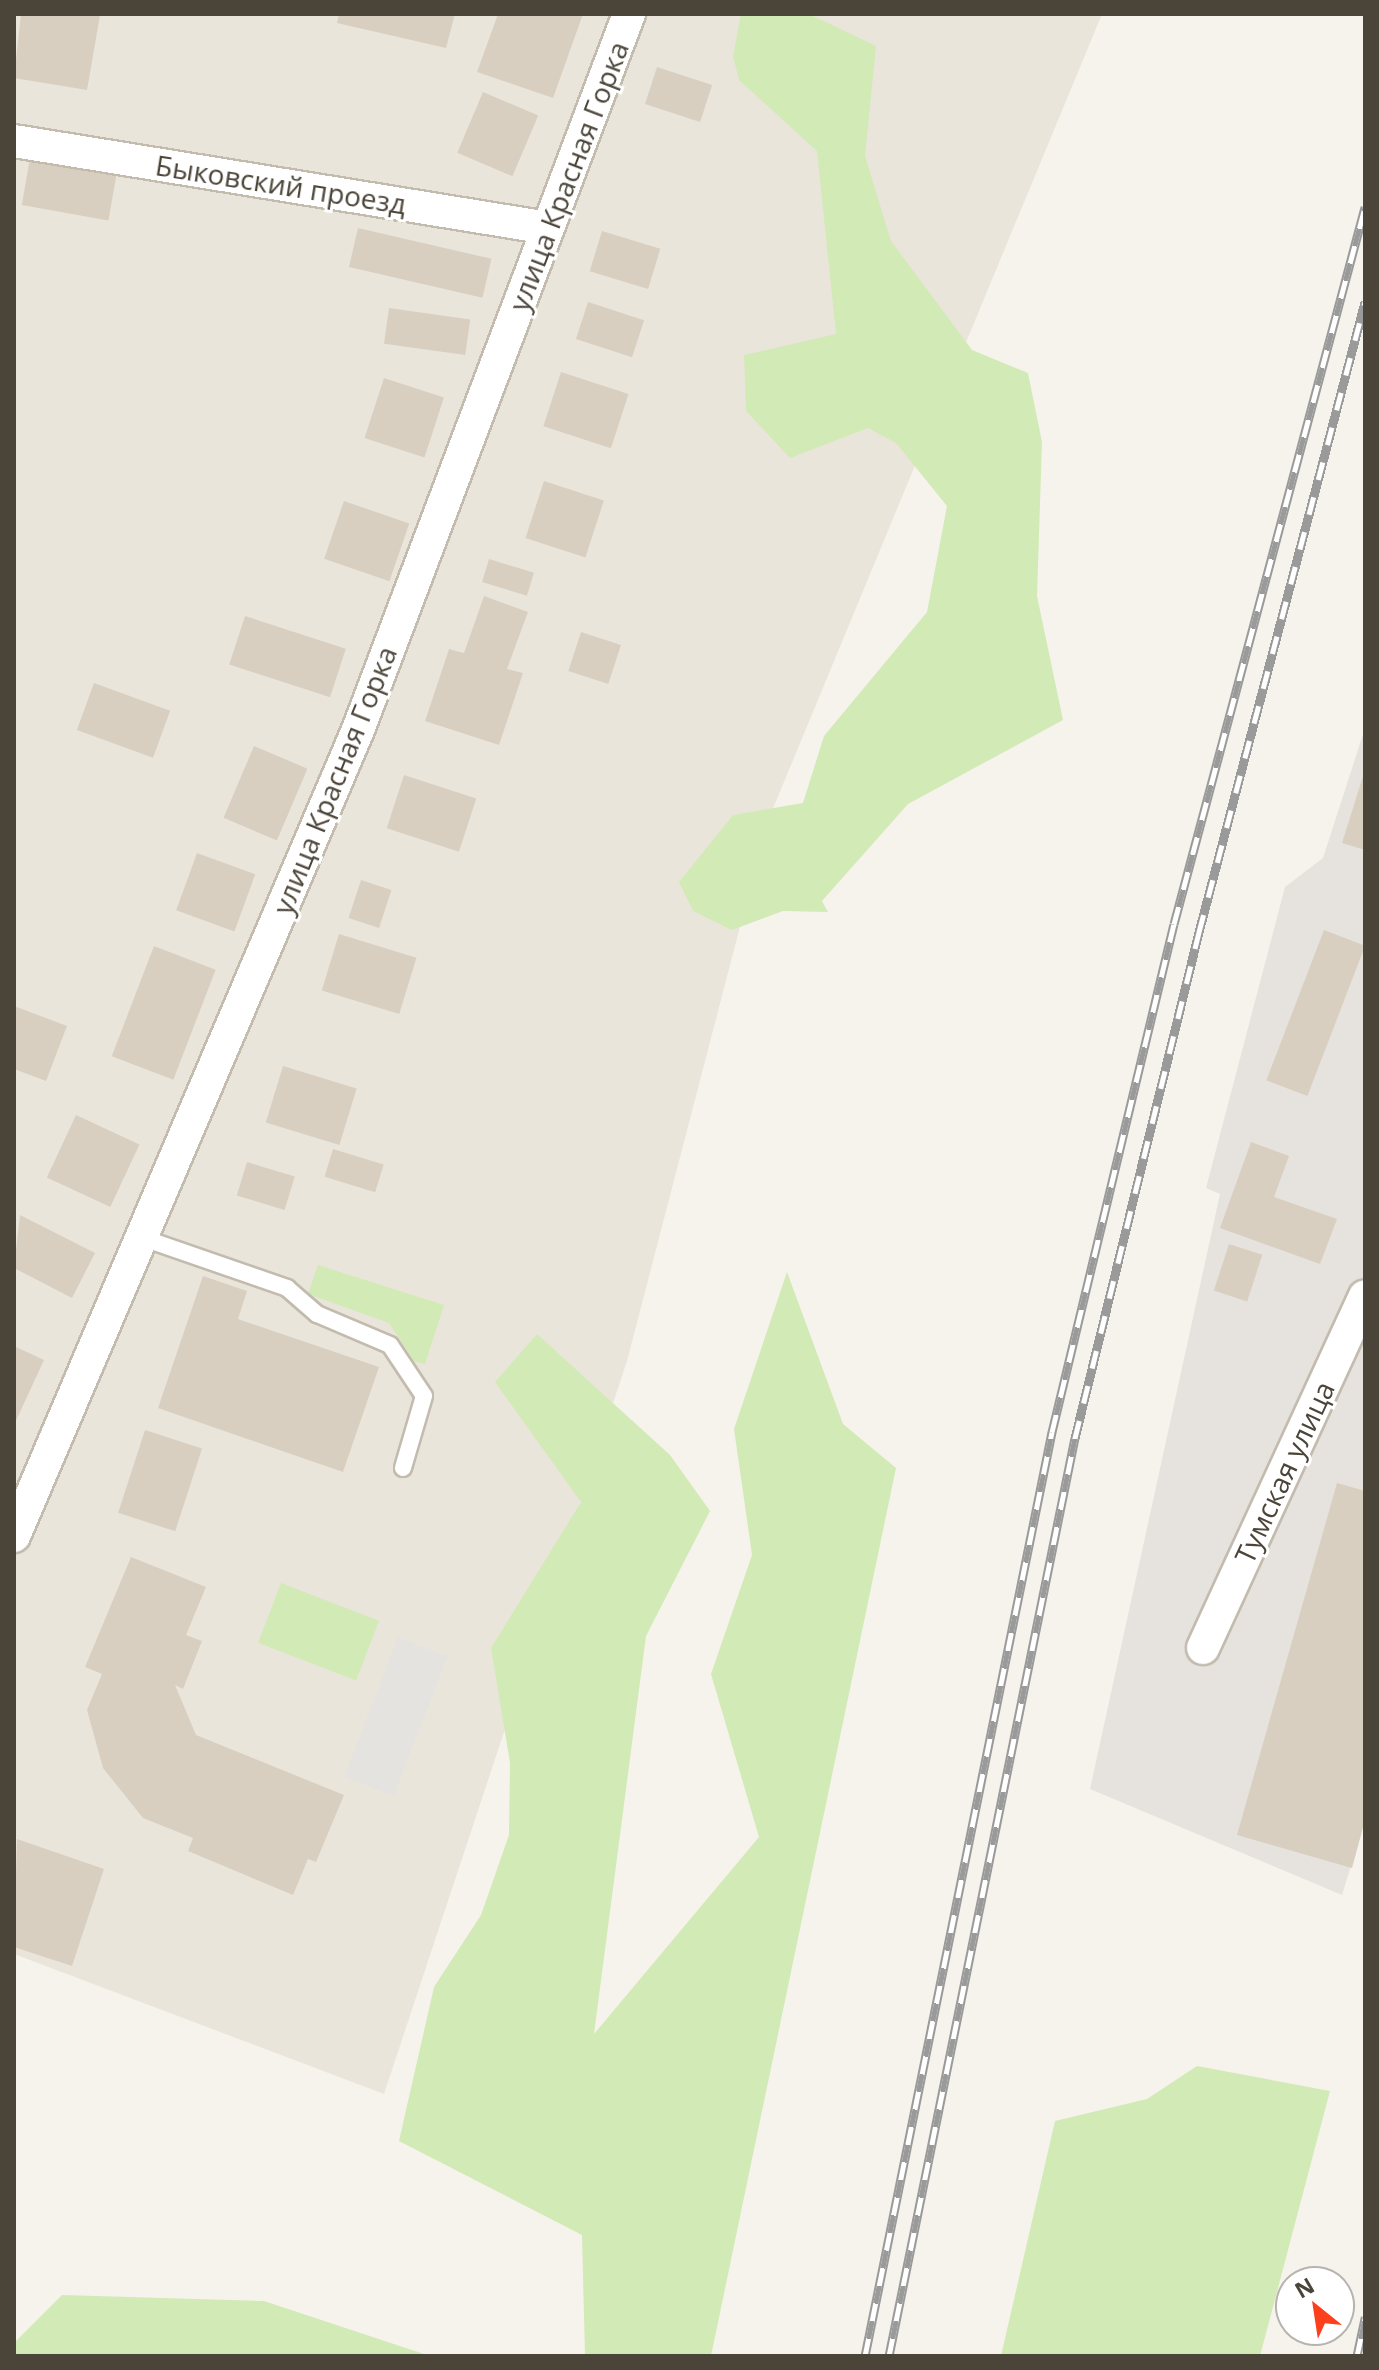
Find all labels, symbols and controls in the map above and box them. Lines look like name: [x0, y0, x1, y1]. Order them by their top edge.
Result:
street label: улица Красная Горка: [501, 36, 635, 316]
street label: Быковский проезд: [153, 148, 409, 220]
street label: улица Красная Горка: [265, 641, 403, 919]
street label: Тумская улица: [1227, 1376, 1341, 1568]
north arrow: [1275, 2266, 1355, 2346]
text: N: [1289, 2269, 1319, 2304]

